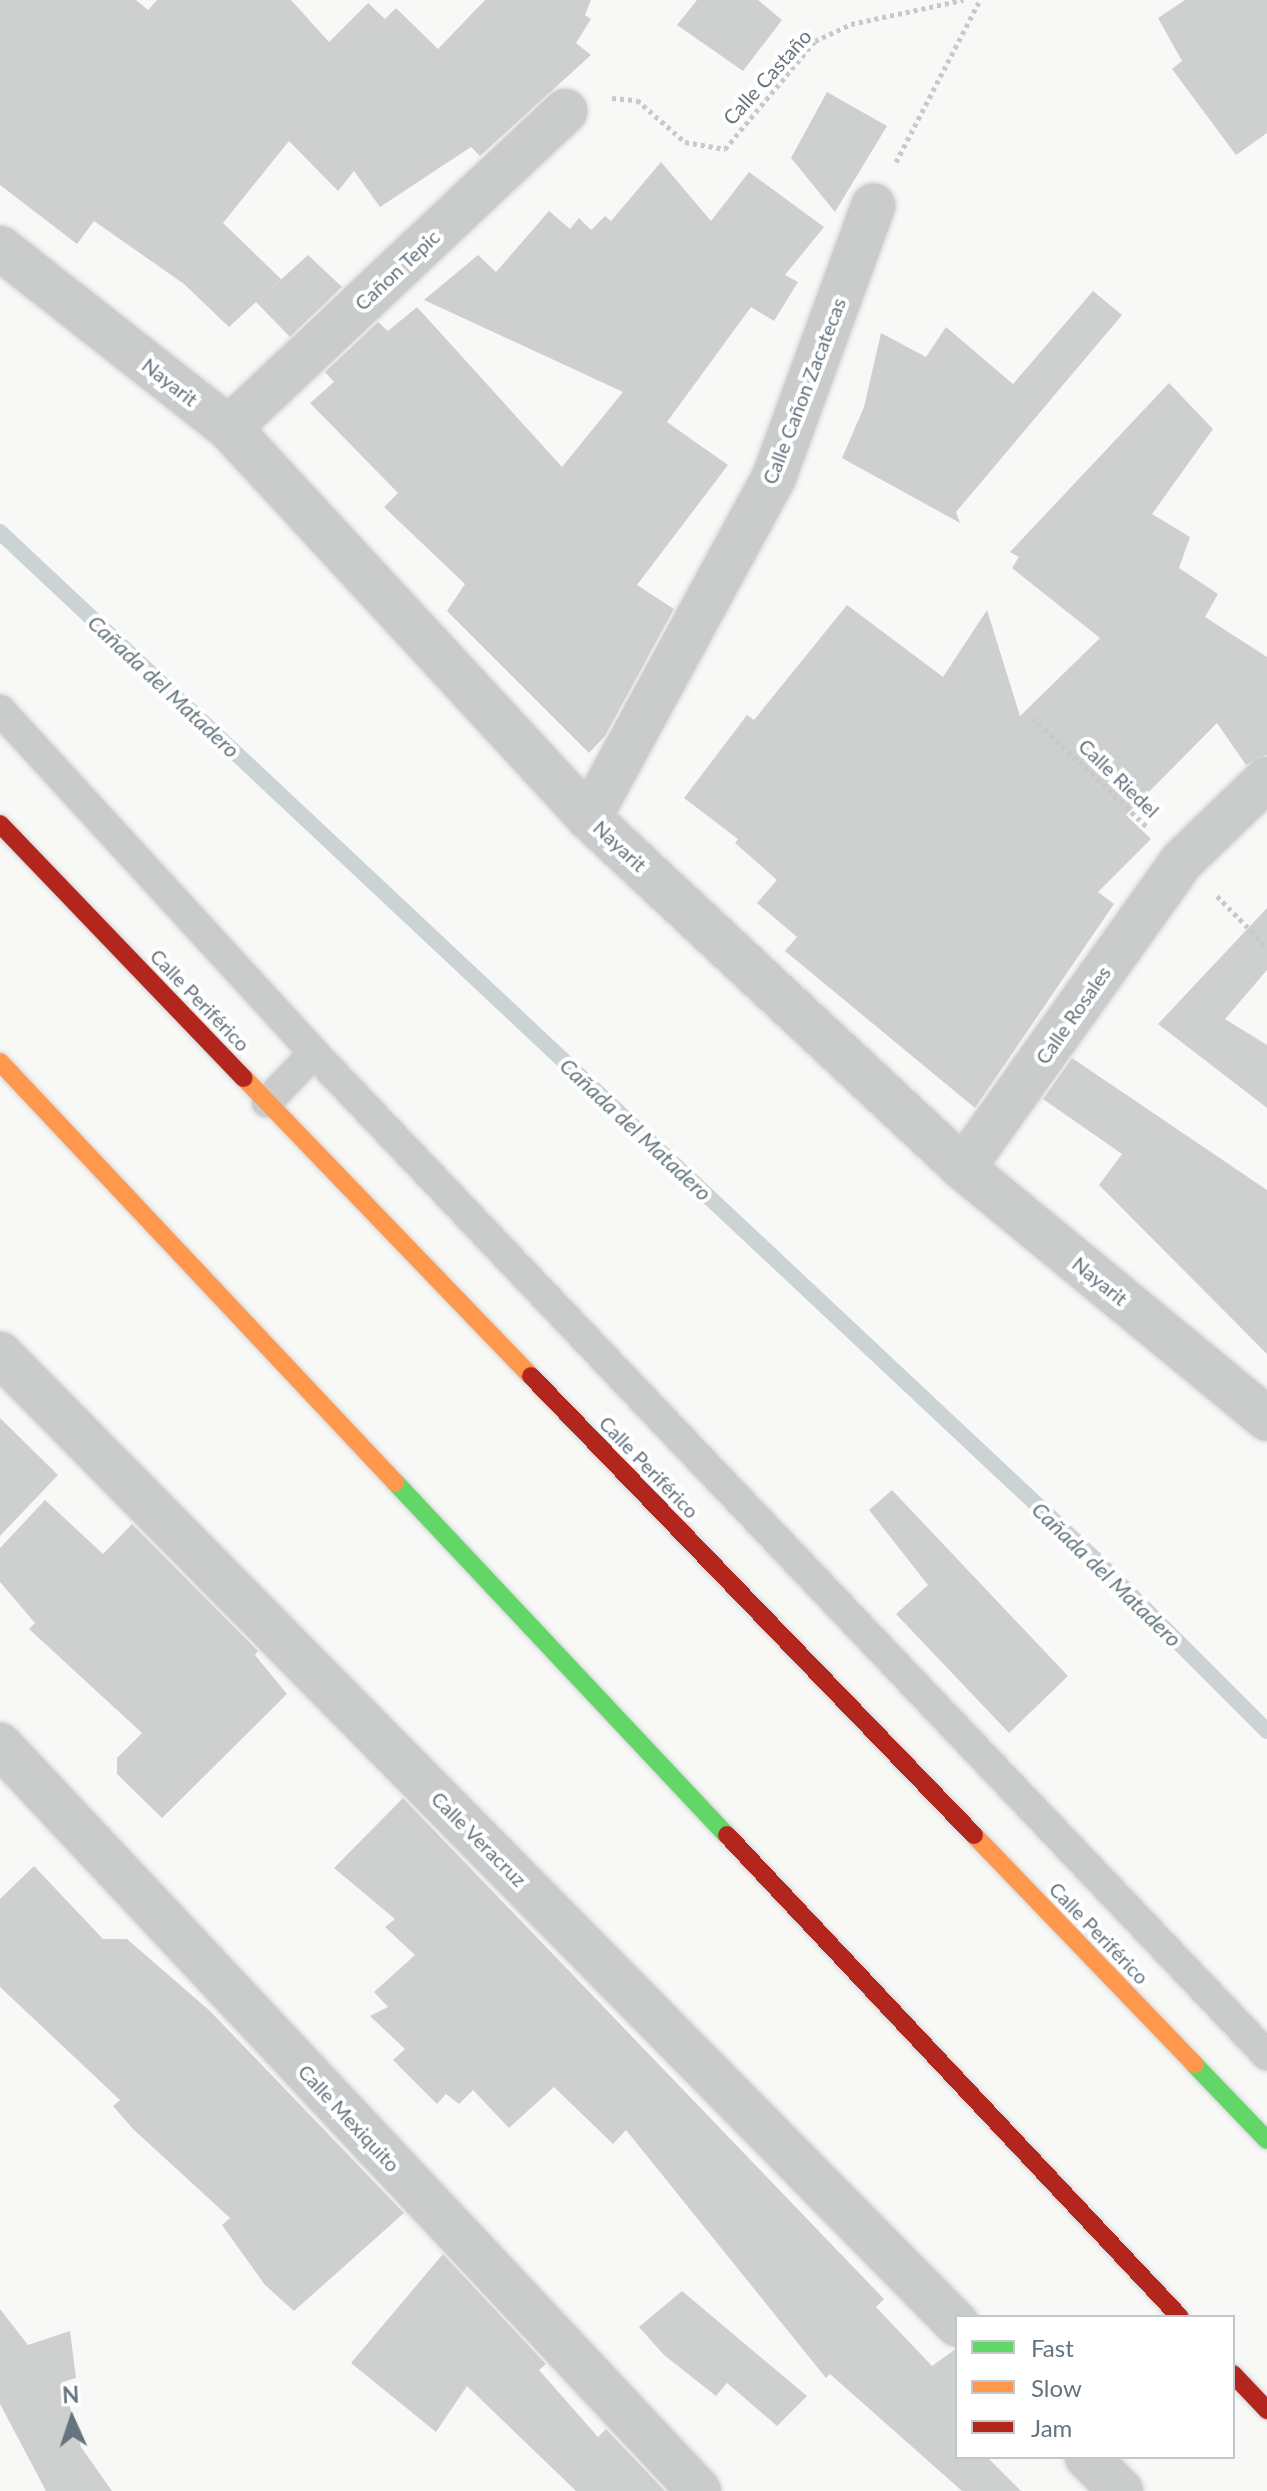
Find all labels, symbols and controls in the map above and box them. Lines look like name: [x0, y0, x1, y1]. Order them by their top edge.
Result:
street label: Calle Castaño: [718, 24, 816, 130]
street label: Cañon Tepic: [349, 225, 445, 315]
street label: Calle Cañon Zacatecas: [757, 294, 851, 488]
street label: Nayarit: [137, 353, 203, 411]
water label: Cañada del Matadero: [83, 609, 245, 763]
street label: Calle Riedel: [1074, 734, 1164, 822]
street label: Nayarit: [588, 815, 652, 877]
street label: Calle Periférico: [145, 944, 255, 1056]
street label: Calle Rosales: [1030, 961, 1116, 1069]
water label: Cañada del Matadero: [555, 1052, 717, 1206]
street label: Nayarit: [1068, 1252, 1132, 1310]
street label: Calle Periférico: [594, 1411, 704, 1523]
water label: Cañada del Matadero: [1027, 1496, 1187, 1652]
street label: Calle Veracruz: [426, 1786, 532, 1892]
street label: Calle Periférico: [1044, 1877, 1154, 1989]
street label: Calle Mexiquito: [293, 2060, 405, 2176]
legend: [955, 2315, 1235, 2459]
text: Fast: [1031, 2333, 1074, 2362]
text: Slow: [1031, 2373, 1082, 2402]
north arrow: [32, 2379, 112, 2459]
text: N: [62, 2381, 80, 2408]
text: Jam: [1031, 2413, 1072, 2442]

